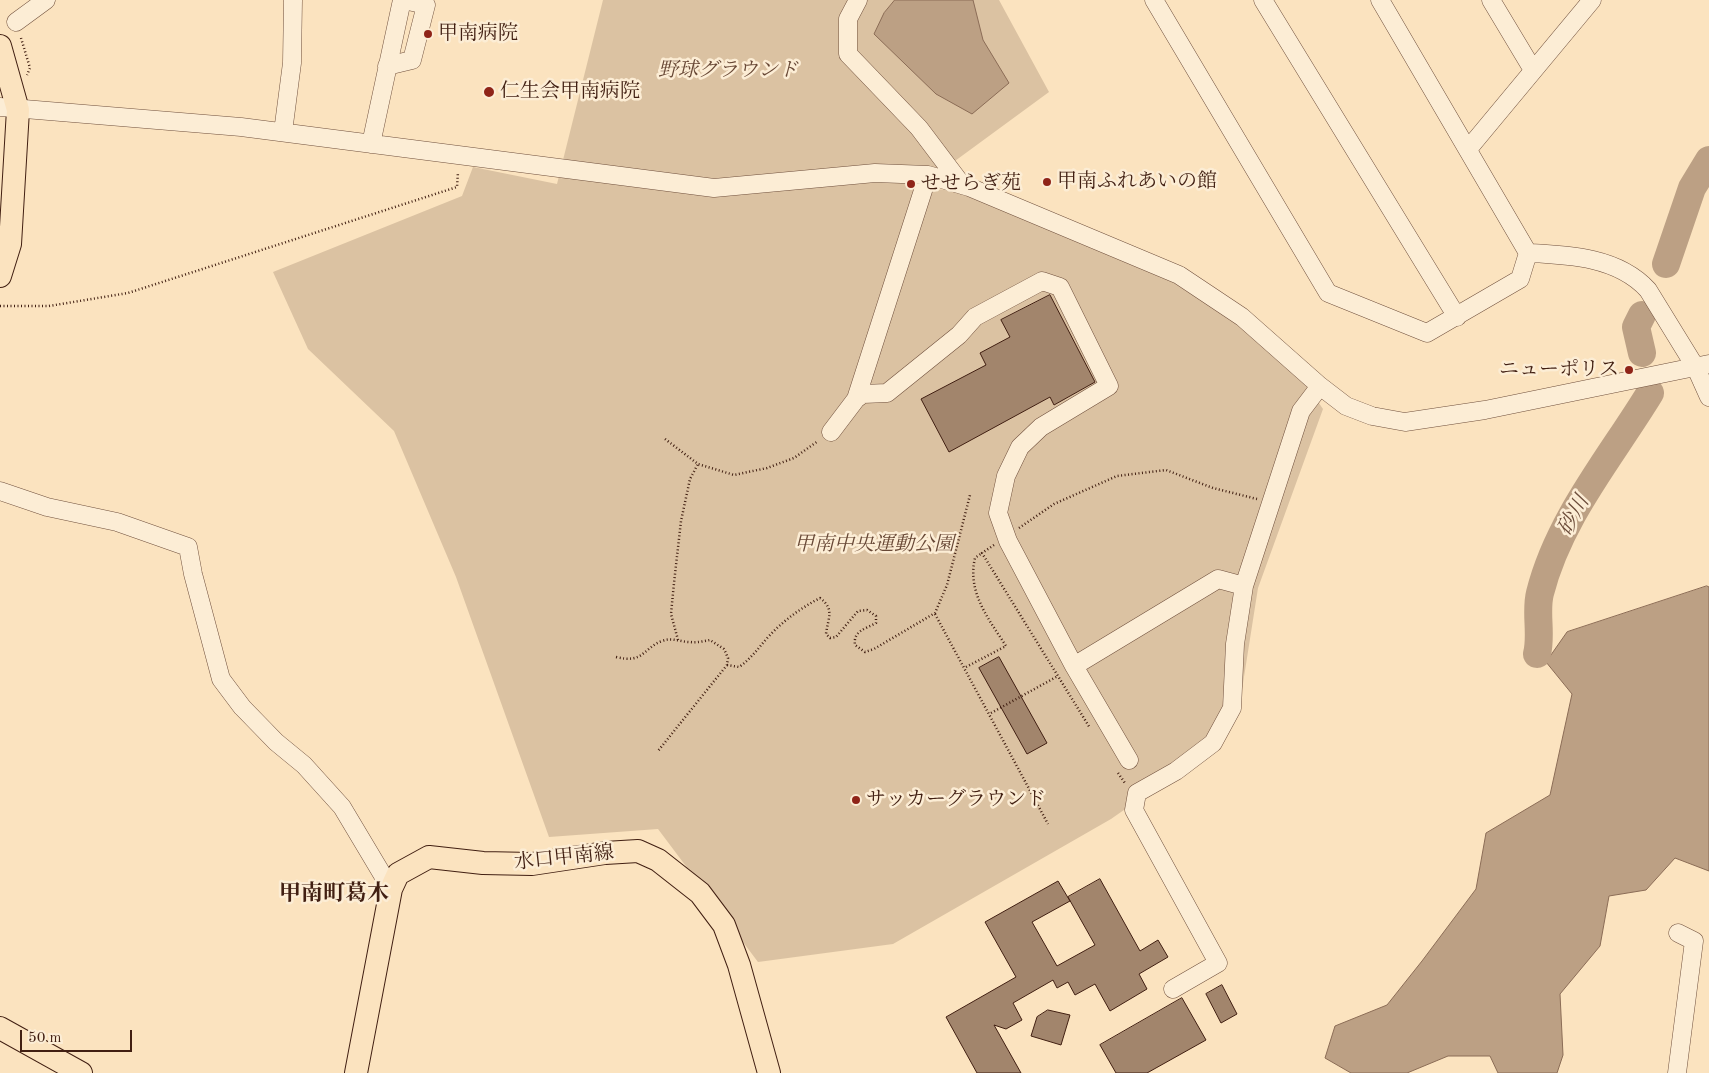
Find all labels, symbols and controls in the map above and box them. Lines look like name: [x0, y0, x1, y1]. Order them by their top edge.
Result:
place label: 甲南病院: [438, 22, 518, 46]
marker: 甲南病院: [422, 28, 434, 40]
park label: 野球グラウンド: [658, 59, 798, 83]
place label: 仁生会甲南病院: [500, 80, 640, 104]
marker: 仁生会甲南病院: [482, 85, 496, 99]
place label: 甲南ふれあいの館: [1057, 170, 1217, 194]
place label: せせらぎ苑: [921, 172, 1021, 196]
marker: 甲南ふれあいの館: [1041, 176, 1053, 188]
marker: せせらぎ苑: [905, 178, 917, 190]
place label: ニューポリス: [1499, 358, 1619, 382]
marker: ニューポリス: [1623, 364, 1635, 376]
water label: 砂川: [1553, 492, 1595, 540]
park label: 甲南中央運動公園: [794, 533, 954, 557]
place label: サッカーグラウンド: [866, 788, 1046, 812]
marker: サッカーグラウンド: [850, 794, 862, 806]
street label: 水口甲南線: [513, 841, 615, 875]
district label: 甲南町葛木: [279, 881, 389, 907]
scale bar: [22, 1020, 135, 1052]
text: 50 m: [28, 1031, 62, 1046]

